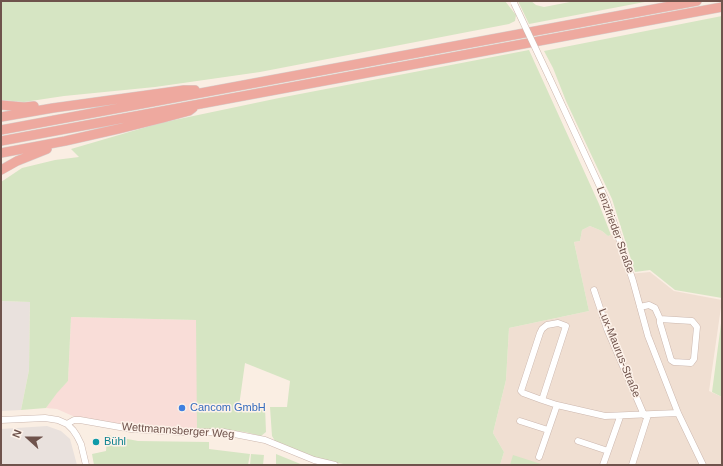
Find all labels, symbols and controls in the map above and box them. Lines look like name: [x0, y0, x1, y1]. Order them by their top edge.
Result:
street label: Lenzfrieder Straße: [593, 185, 637, 275]
street label: Lux-Maurus-Straße: [595, 307, 643, 399]
place label: Cancom GmbH: [190, 401, 266, 415]
marker: Cancom GmbH: [177, 403, 187, 413]
north arrow: [8, 418, 48, 458]
street label: Wettmannsberger Weg: [121, 420, 235, 442]
text: N: [10, 428, 24, 440]
place label: Bühl: [104, 435, 126, 449]
marker: Bühl: [91, 437, 101, 447]

